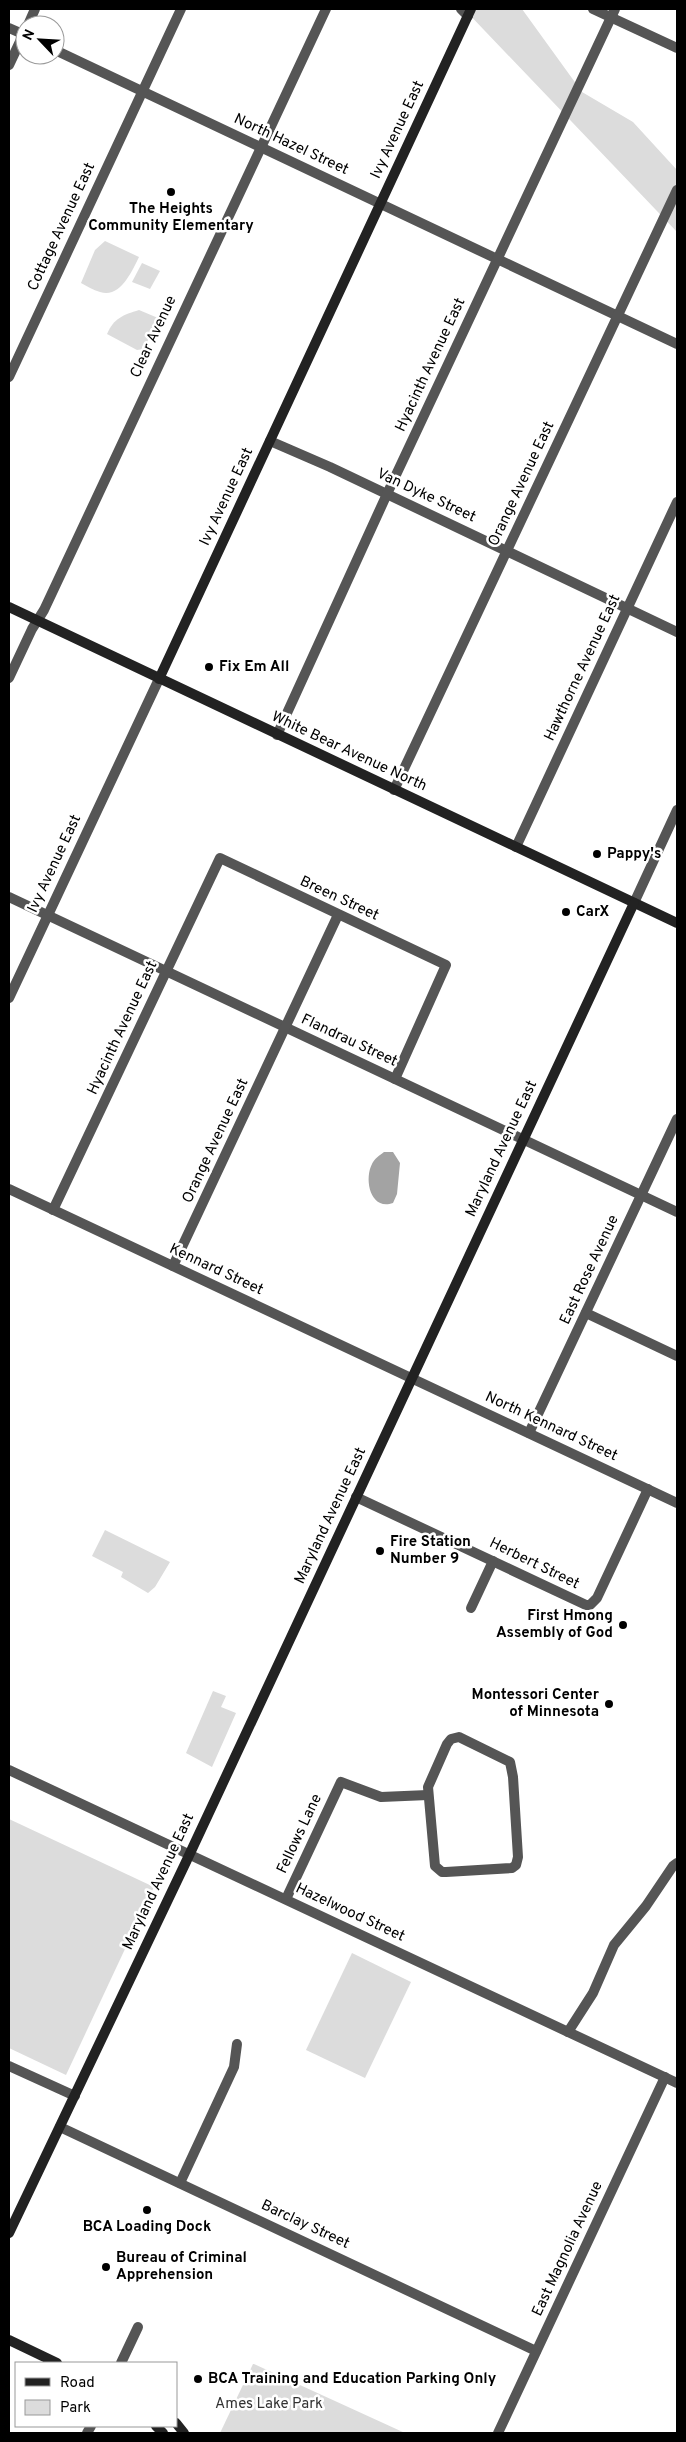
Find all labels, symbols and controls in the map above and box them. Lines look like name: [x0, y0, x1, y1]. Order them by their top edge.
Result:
north arrow: [15, 15, 65, 65]
text: N: [20, 27, 39, 43]
street label: Ivy Avenue East: [367, 78, 429, 182]
street label: North Hazel Street: [231, 110, 351, 180]
street label: Cottage Avenue East: [24, 160, 100, 294]
marker: The Heights Community Elementary: [165, 186, 177, 198]
place label: The Heights Community Elementary: [88, 200, 254, 236]
street label: Clear Avenue: [127, 293, 181, 381]
street label: Hyacinth Avenue East: [392, 295, 470, 435]
street label: Orange Avenue East: [485, 418, 559, 550]
street label: Ivy Avenue East: [196, 445, 258, 549]
street label: Van Dyke Street: [373, 465, 479, 527]
street label: Hawthorne Avenue East: [541, 592, 625, 744]
place label: Fix Em All: [219, 658, 289, 677]
marker: Fix Em All: [203, 661, 215, 673]
street label: White Bear Avenue North: [268, 708, 430, 796]
street label: Ivy Avenue East: [24, 812, 86, 916]
place label: Pappy's: [607, 845, 661, 864]
marker: Pappy's: [591, 848, 603, 860]
street label: Breen Street: [296, 872, 382, 926]
place label: CarX: [576, 903, 610, 922]
marker: CarX: [560, 906, 572, 918]
street label: Hyacinth Avenue East: [84, 958, 162, 1098]
street label: Flandrau Street: [298, 1010, 400, 1072]
street label: Orange Avenue East: [179, 1075, 253, 1207]
street label: Maryland Avenue East: [462, 1078, 542, 1220]
street label: East Rose Avenue: [556, 1212, 624, 1328]
street label: Kennard Street: [166, 1240, 266, 1300]
street label: North Kennard Street: [482, 1388, 620, 1466]
street label: Maryland Avenue East: [291, 1445, 371, 1587]
place label: Fire Station Number 9: [390, 1533, 471, 1569]
street label: Herbert Street: [486, 1534, 582, 1594]
marker: Fire Station Number 9: [374, 1545, 386, 1557]
place label: First Hmong Assembly of God: [496, 1607, 613, 1643]
marker: First Hmong Assembly of God: [617, 1619, 629, 1631]
place label: Montessori Center of Minnesota: [472, 1686, 600, 1722]
marker: Montessori Center of Minnesota: [603, 1698, 615, 1710]
street label: Fellows Lane: [273, 1791, 327, 1877]
street label: Maryland Avenue East: [119, 1811, 199, 1953]
street label: Hazelwood Street: [292, 1879, 408, 1947]
street label: East Magnolia Avenue: [528, 2178, 608, 2320]
street label: Barclay Street: [258, 2196, 352, 2254]
marker: BCA Loading Dock: [141, 2204, 153, 2216]
place label: BCA Loading Dock: [83, 2218, 211, 2237]
place label: Bureau of Criminal Apprehension: [116, 2249, 247, 2285]
marker: Bureau of Criminal Apprehension: [100, 2261, 112, 2273]
legend: [15, 2362, 178, 2427]
place label: BCA Training and Education Parking Only: [208, 2370, 497, 2389]
marker: BCA Training and Education Parking Only: [192, 2373, 204, 2385]
text: Road: [60, 2374, 95, 2393]
park label: Ames Lake Park: [215, 2395, 323, 2414]
text: Park: [60, 2399, 91, 2418]

